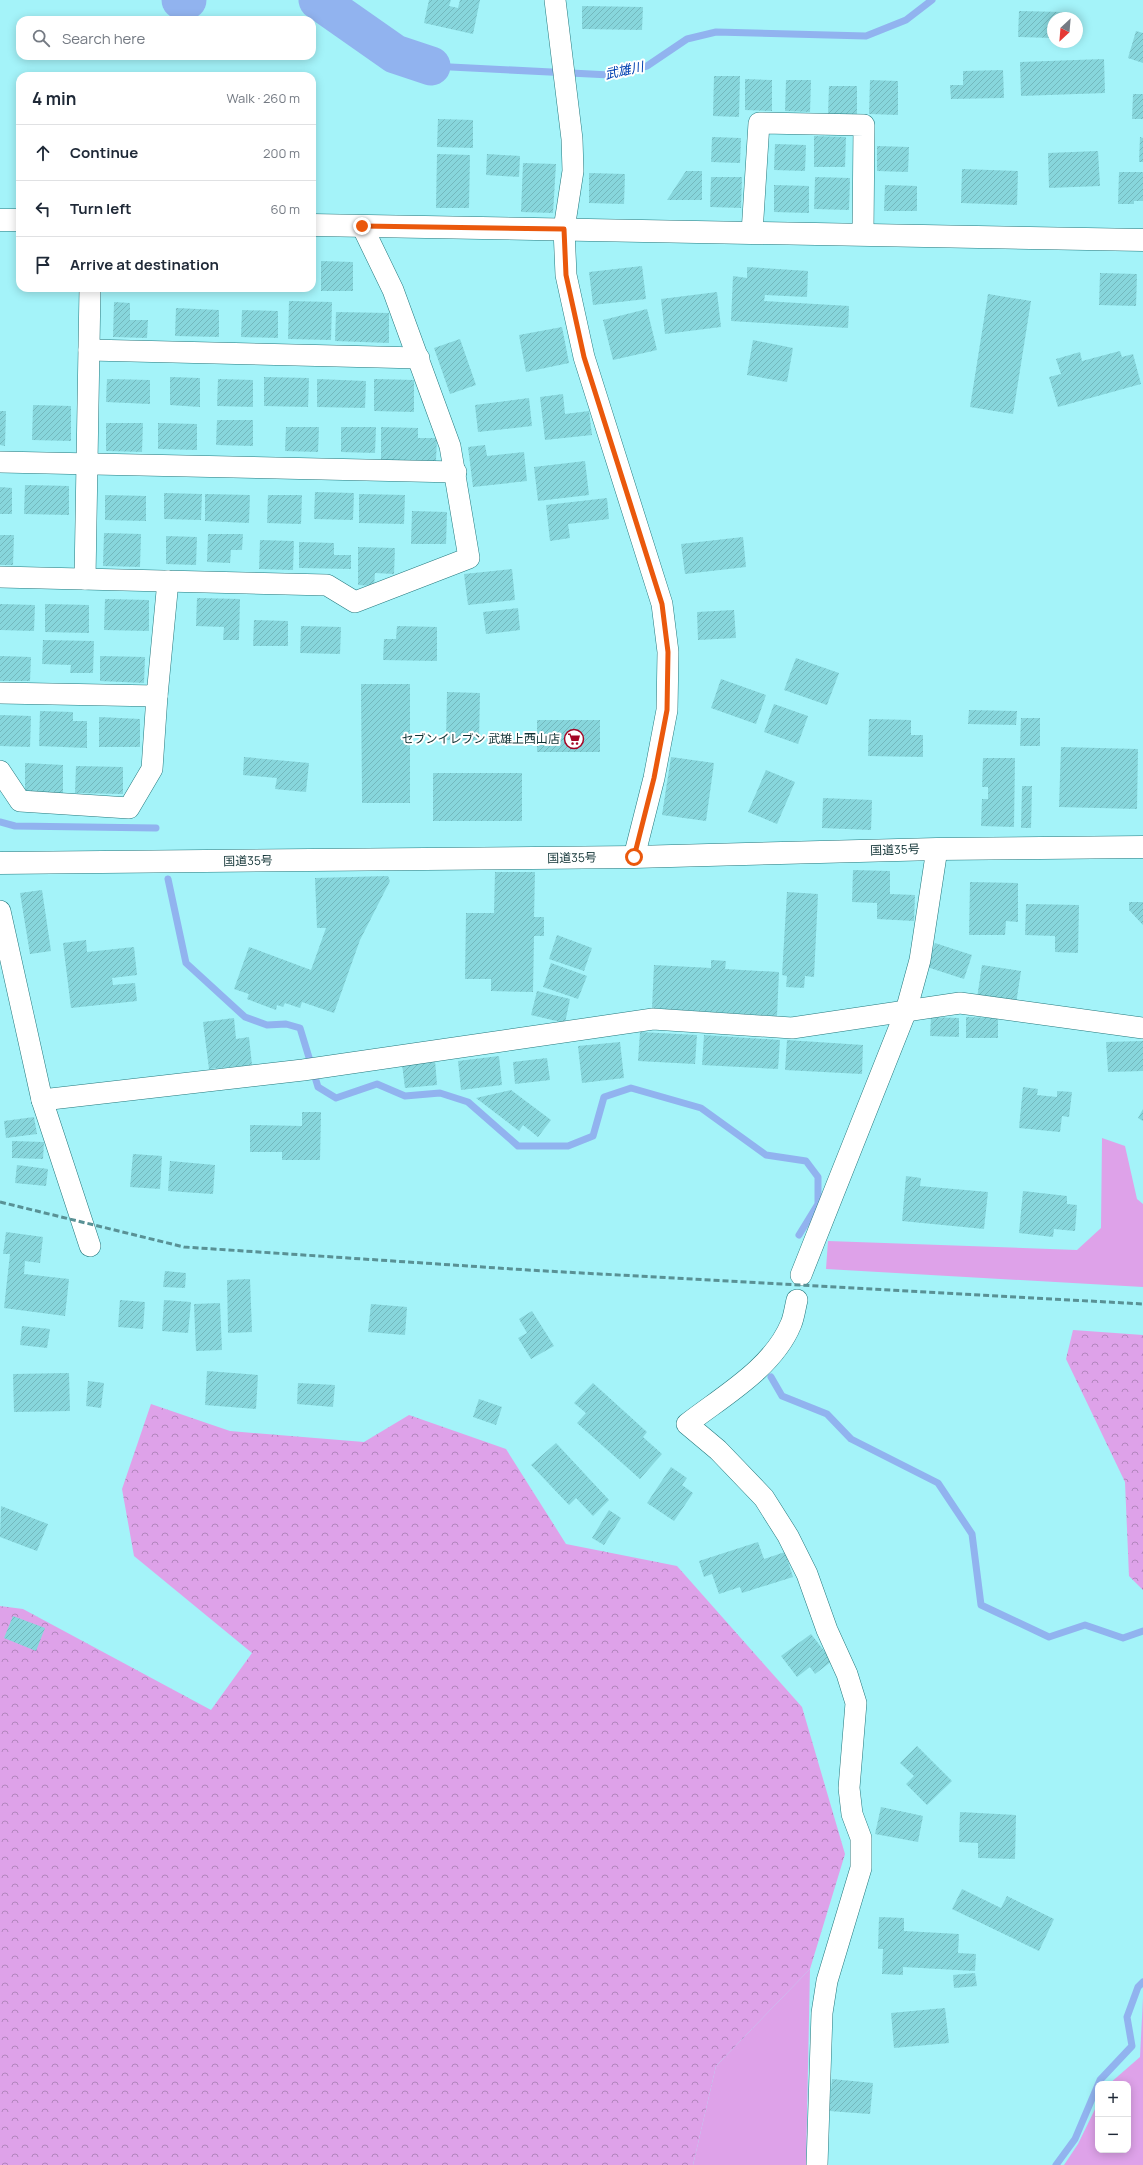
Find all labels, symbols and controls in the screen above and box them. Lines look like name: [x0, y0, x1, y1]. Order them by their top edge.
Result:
north arrow: [1047, 12, 1083, 48]
search box: [16, 16, 316, 60]
icon: search: [30, 27, 52, 49]
text: Search here: [62, 28, 145, 49]
water label: 武雄川: [603, 57, 647, 83]
text: 4 min: [32, 87, 76, 110]
text: Walk · 260 m: [227, 89, 300, 107]
icon: ahead: [32, 142, 54, 164]
text: Continue: [70, 142, 138, 163]
text: 200 m: [263, 144, 300, 162]
icon: left: [32, 198, 54, 220]
text: Turn left: [70, 198, 132, 219]
text: 60 m: [270, 200, 300, 218]
route end: [353, 217, 371, 235]
icon: arrive: [32, 254, 54, 276]
text: Arrive at destination: [70, 254, 219, 275]
supermarket icon: セブンイレブン 武雄上西山店: [563, 728, 585, 750]
place label: セブンイレブン 武雄上西山店: [402, 730, 560, 747]
street label: 国道35号: [870, 840, 920, 859]
route start: [625, 848, 643, 866]
street label: 国道35号: [547, 849, 597, 866]
street label: 国道35号: [223, 852, 273, 869]
map controls: [1095, 2081, 1131, 2153]
button: +: [1095, 2081, 1131, 2117]
button: −: [1095, 2117, 1131, 2153]

